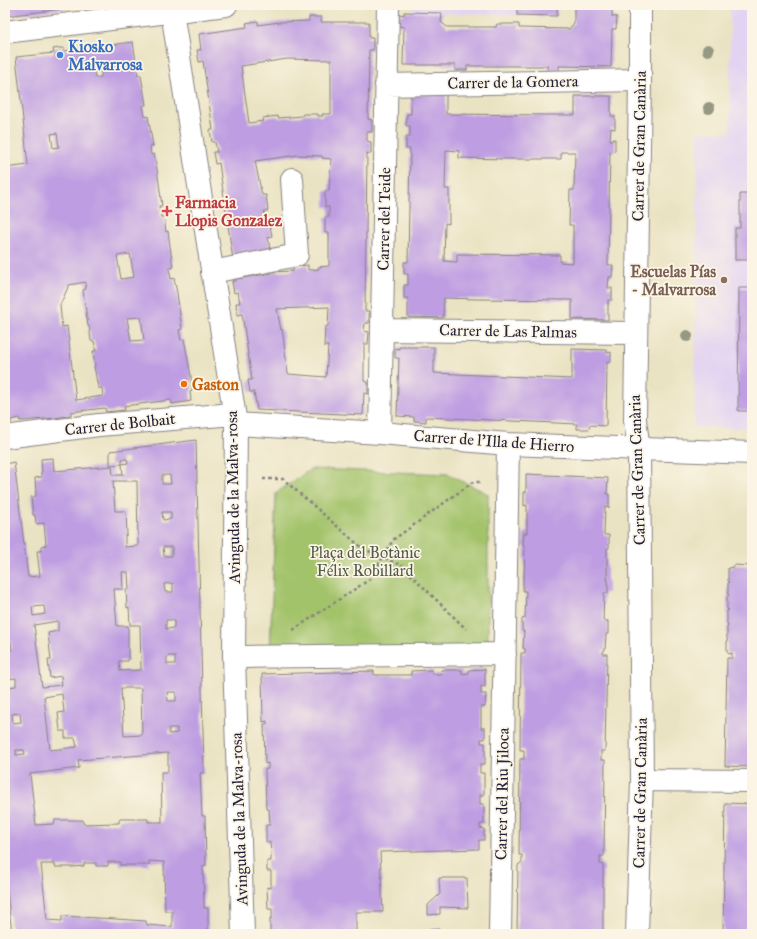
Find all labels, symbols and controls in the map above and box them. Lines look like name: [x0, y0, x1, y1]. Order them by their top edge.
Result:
place label: Kiosko Malvarrosa: [68, 37, 144, 74]
marker: Kiosko Malvarrosa: [55, 50, 65, 60]
street label: Carrer de Gran Canària: [628, 70, 650, 221]
street label: Carrer de la Gomera: [447, 71, 579, 93]
street label: Carrer del Teide: [374, 167, 394, 271]
place label: Farmacia Llopis Gonzalez: [175, 193, 283, 231]
marker: Farmacia Llopis Gonzalez: [162, 206, 172, 216]
place label: Escuelas Pías - Malvarrosa: [630, 262, 717, 299]
marker: Escuelas Pías - Malvarrosa: [719, 275, 729, 285]
street label: Carrer de Las Palmas: [439, 320, 577, 342]
place label: Gaston: [192, 375, 239, 394]
marker: Gaston: [179, 379, 189, 389]
street label: Carrer de Gran Canària: [625, 394, 649, 546]
street label: Carrer de Bolbait: [64, 409, 177, 439]
street label: Avinguda de la Malva-rosa: [222, 410, 245, 585]
street label: Carrer de l'Illa de Hierro: [413, 426, 575, 456]
park label: Plaça del Botànic Félix Robillard: [310, 543, 421, 580]
street label: Carrer de Gran Canària: [629, 717, 651, 868]
street label: Carrer del Riu Jiloca: [491, 727, 514, 860]
street label: Avinguda de la Malva-rosa: [226, 732, 253, 907]

